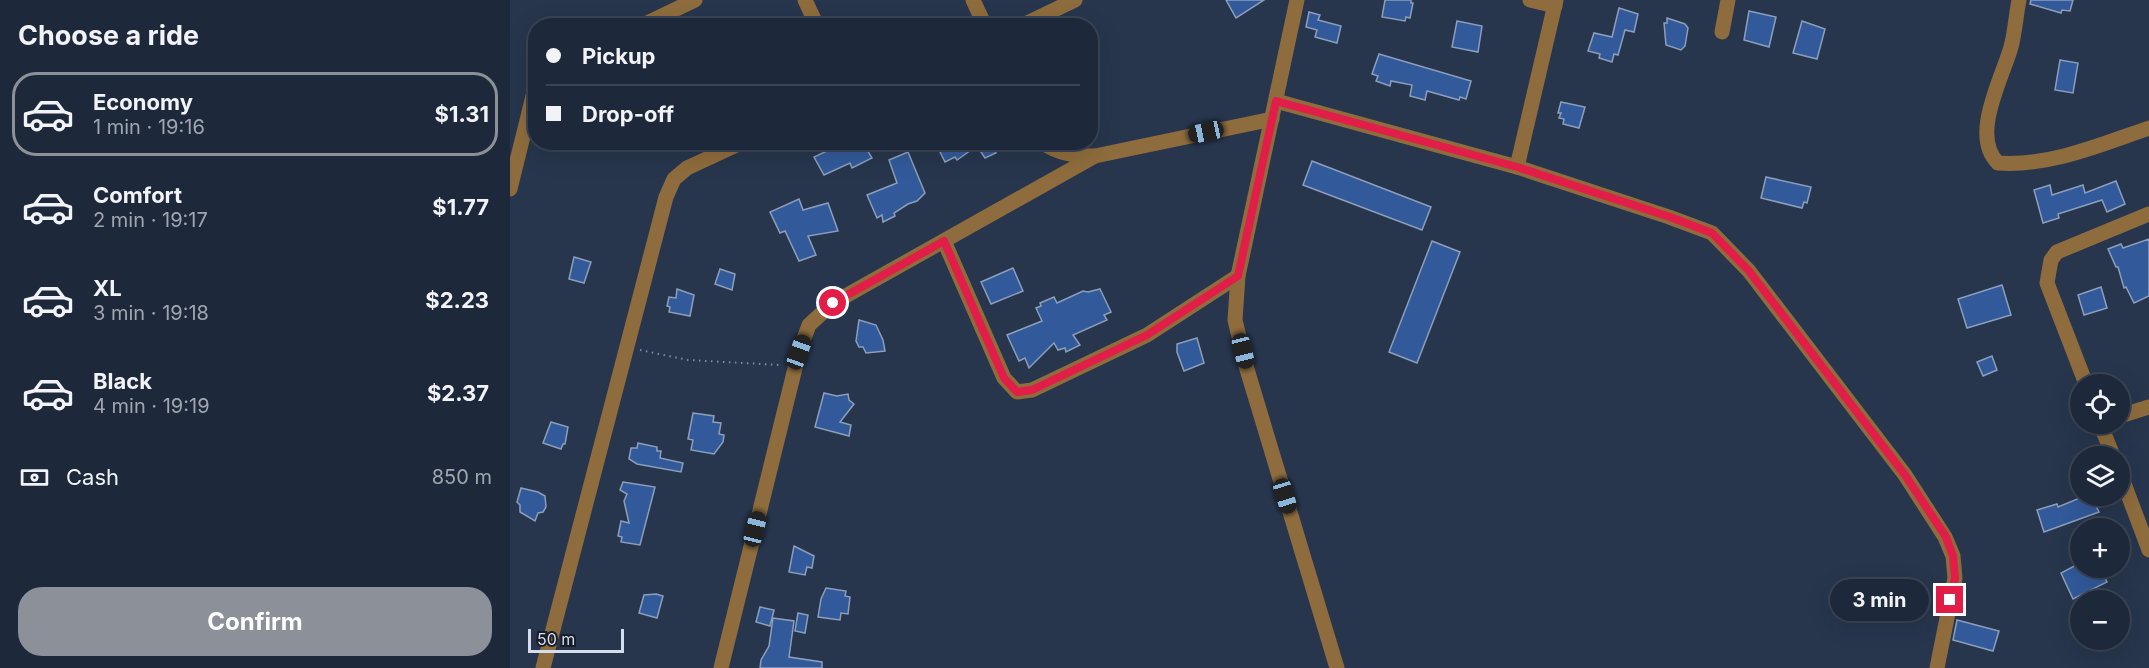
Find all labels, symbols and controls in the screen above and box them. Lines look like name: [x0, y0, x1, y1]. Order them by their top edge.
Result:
text: Choose a ride: [18, 19, 199, 52]
text: Pickup: [582, 43, 656, 69]
icon: car: [21, 87, 75, 141]
text: Economy: [93, 89, 193, 115]
text: $1.31: [435, 101, 489, 127]
text: Drop-off: [582, 101, 674, 127]
text: 1 min · 19:16: [93, 115, 205, 139]
car: [1187, 119, 1225, 145]
icon: car: [21, 180, 75, 234]
text: Comfort: [93, 182, 182, 208]
text: $1.77: [432, 194, 489, 220]
text: 2 min · 19:17: [93, 208, 208, 232]
icon: car: [21, 273, 75, 327]
text: XL: [93, 275, 122, 301]
text: $2.23: [425, 287, 489, 313]
route start: [819, 289, 846, 316]
text: 3 min · 19:18: [93, 301, 209, 325]
car: [1230, 331, 1256, 371]
car: [784, 332, 814, 372]
icon: car: [21, 366, 75, 420]
text: Black: [93, 368, 152, 394]
map controls: [2070, 374, 2130, 650]
button: locate: [2070, 374, 2130, 434]
text: $2.37: [427, 380, 489, 406]
text: 4 min · 19:19: [93, 394, 210, 418]
button: layers: [2070, 446, 2130, 506]
icon: cash: [18, 461, 51, 494]
text: Cash: [66, 464, 119, 490]
text: 850 m: [432, 465, 492, 489]
car: [1271, 476, 1299, 516]
car: [742, 509, 768, 549]
button: +: [2070, 518, 2130, 578]
callout: 3 min: [1830, 579, 1929, 621]
route end: [1936, 586, 1963, 613]
button: Confirm: [18, 587, 492, 656]
text: 3 min: [1853, 588, 1906, 612]
button: −: [2070, 590, 2130, 650]
scale bar: [528, 626, 624, 654]
text: 50 m: [537, 629, 575, 649]

